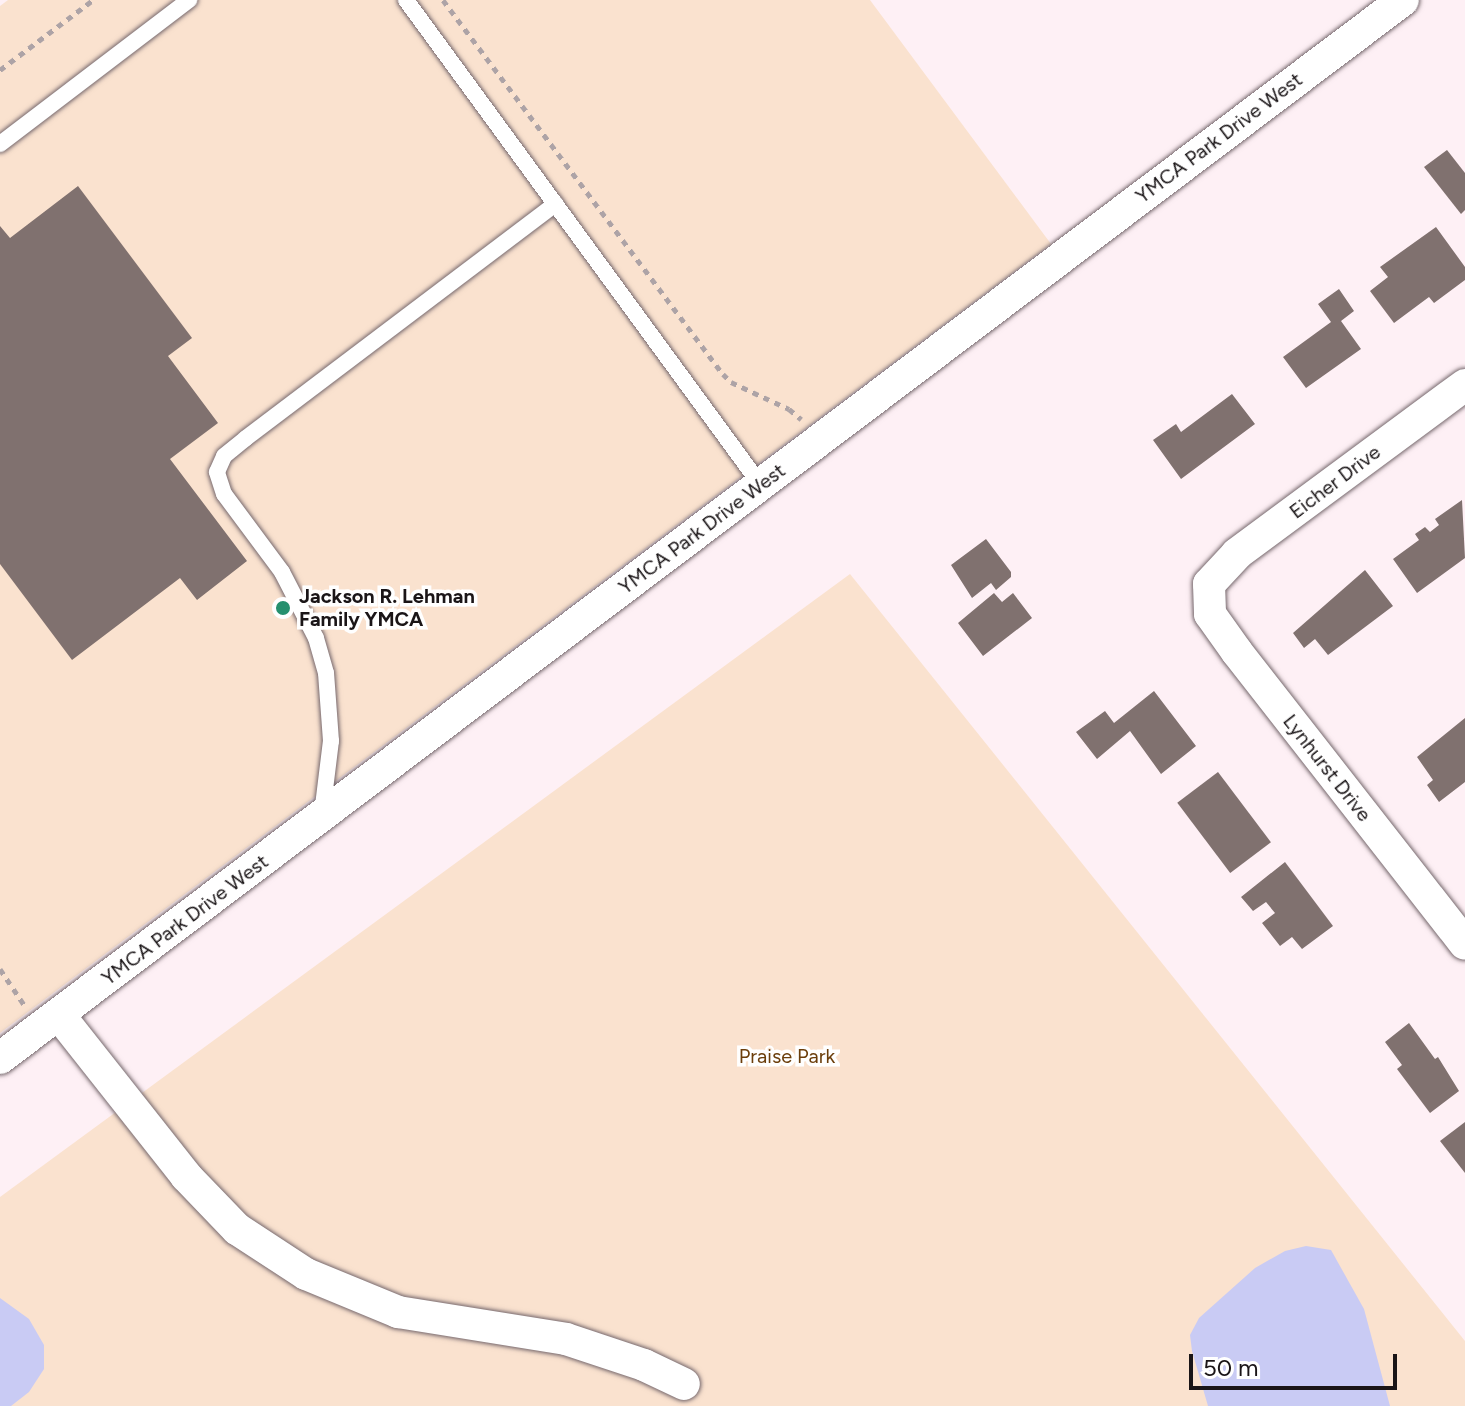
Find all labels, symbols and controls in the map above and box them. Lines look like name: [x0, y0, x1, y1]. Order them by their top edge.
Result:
street label: YMCA Park Drive West: [1131, 68, 1307, 208]
street label: Eicher Drive: [1285, 440, 1385, 524]
street label: YMCA Park Drive West: [614, 459, 790, 599]
place label: Jackson R. Lehman Family YMCA: [299, 584, 475, 631]
marker: Jackson R. Lehman Family YMCA: [274, 599, 292, 617]
street label: Lynhurst Drive: [1278, 710, 1376, 826]
street label: YMCA Park Drive West: [97, 850, 273, 990]
park label: Praise Park: [739, 1044, 835, 1068]
scale bar: [1193, 1338, 1401, 1388]
text: 50 m: [1203, 1353, 1259, 1382]

